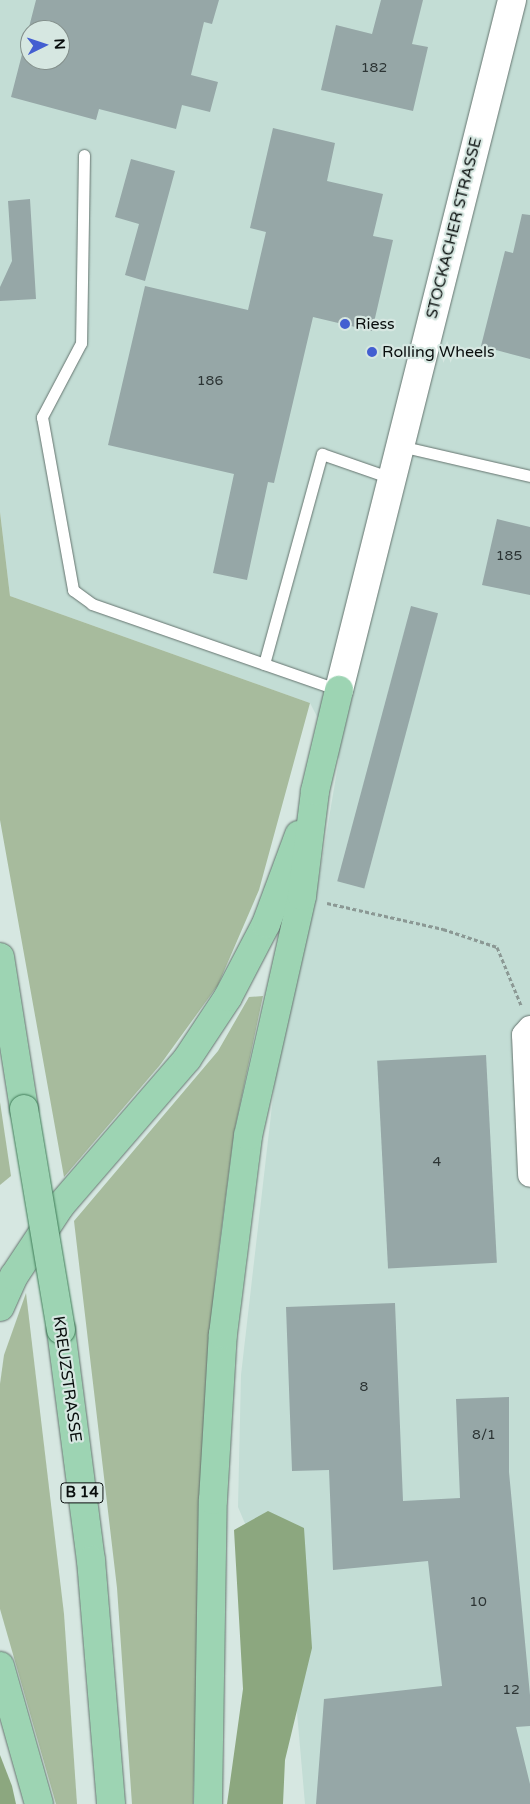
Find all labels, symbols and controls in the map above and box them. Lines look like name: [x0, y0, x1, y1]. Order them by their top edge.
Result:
north arrow: [20, 20, 70, 70]
text: N: [51, 38, 68, 50]
house number: 182: [361, 60, 387, 76]
street label: STOCKACHER STRASSE: [422, 135, 486, 321]
place label: Riess: [355, 314, 395, 334]
marker: Riess: [339, 318, 351, 330]
place label: Rolling Wheels: [382, 342, 495, 362]
marker: Rolling Wheels: [366, 346, 378, 358]
house number: 186: [197, 373, 223, 389]
house number: 185: [496, 548, 522, 564]
house number: 4: [433, 1154, 441, 1170]
street label: KREUZSTRASSE: [49, 1315, 85, 1443]
house number: 8: [360, 1379, 368, 1395]
house number: 8/1: [472, 1427, 496, 1443]
road number: B 14: [59, 1480, 104, 1506]
house number: 10: [469, 1594, 487, 1610]
house number: 12: [502, 1682, 520, 1698]

